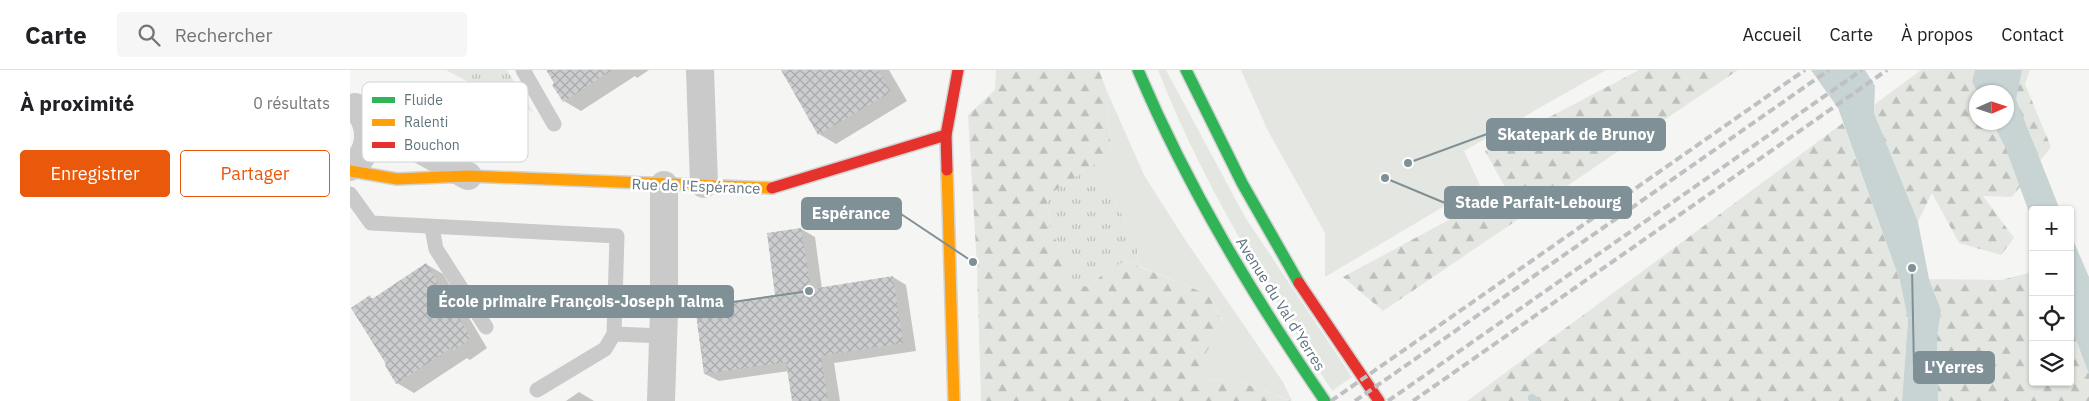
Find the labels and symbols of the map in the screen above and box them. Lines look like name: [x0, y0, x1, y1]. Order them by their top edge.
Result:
legend: [362, 82, 528, 162]
north arrow: [1969, 85, 2014, 130]
text: Fluide: [404, 91, 443, 109]
text: Ralenti: [404, 113, 448, 131]
callout: Skatepark de Brunoy: [1487, 119, 1665, 150]
text: Skatepark de Brunoy: [1497, 124, 1655, 144]
text: Bouchon: [404, 136, 460, 154]
street label: Rue de l'Espérance: [631, 174, 761, 198]
callout: Stade Parfait-Lebourg: [1445, 187, 1631, 218]
text: Stade Parfait-Lebourg: [1455, 192, 1621, 212]
callout: Espérance: [802, 198, 901, 229]
text: Espérance: [812, 203, 890, 223]
street label: Avenue du Val d'Yerres: [1232, 234, 1330, 374]
callout: École primaire François-Joseph Talma: [428, 286, 733, 317]
text: École primaire François-Joseph Talma: [438, 290, 724, 311]
callout: L'Yerres: [1914, 352, 1994, 383]
text: L'Yerres: [1924, 357, 1984, 377]

